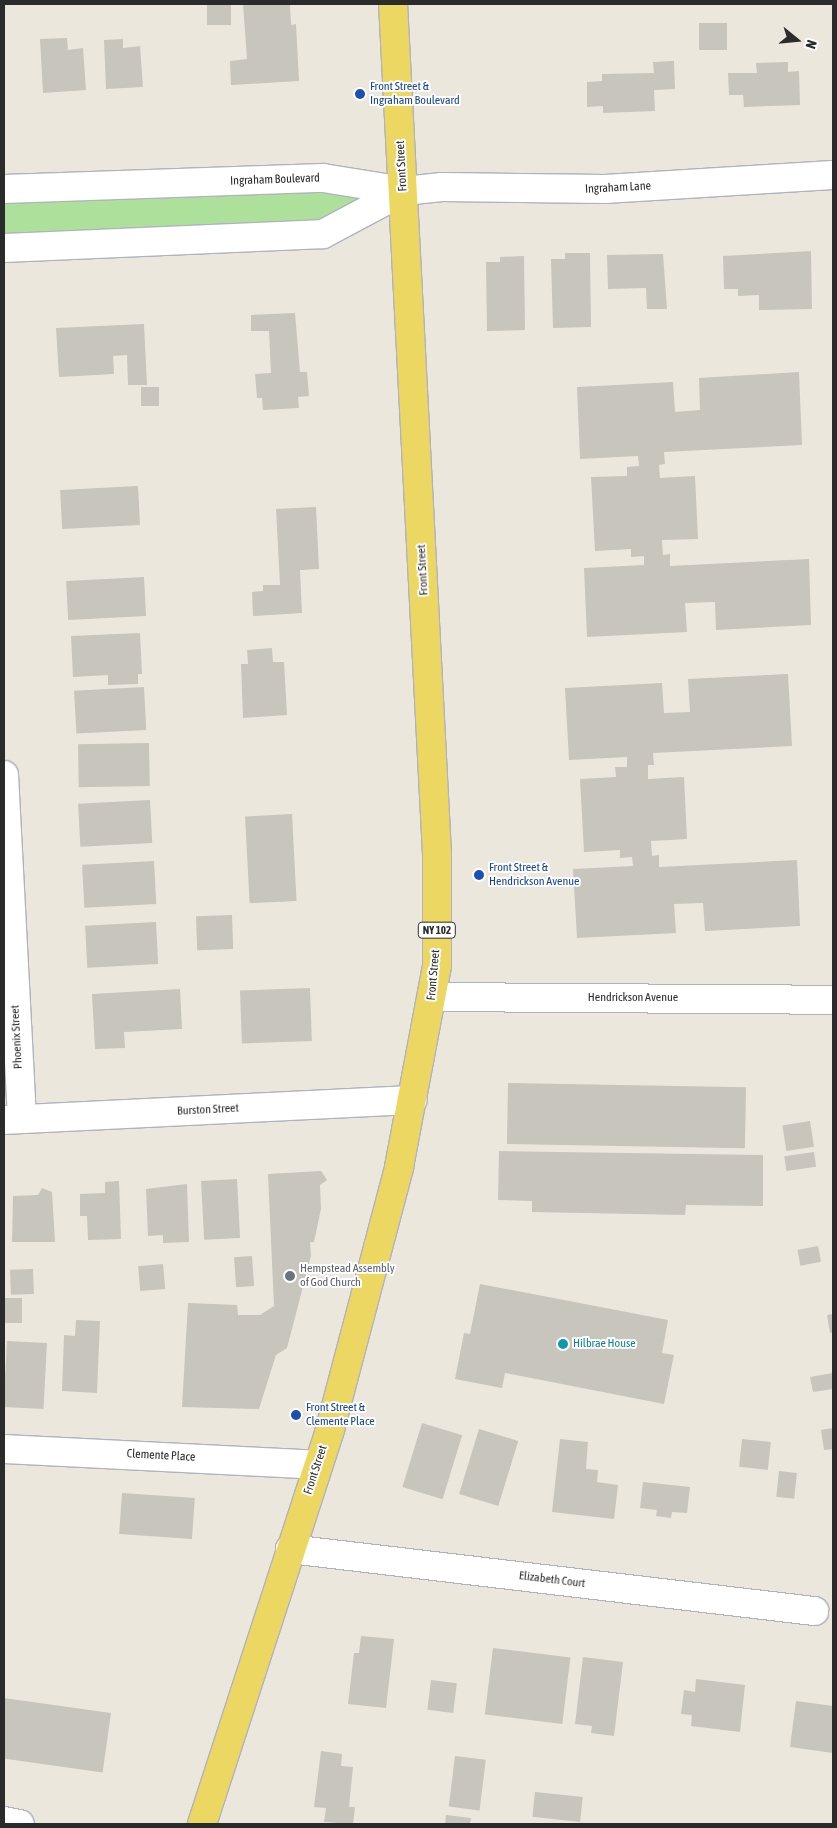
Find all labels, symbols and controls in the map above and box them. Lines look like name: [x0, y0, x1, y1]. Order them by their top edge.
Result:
north arrow: [772, 15, 822, 65]
text: N: [802, 38, 820, 51]
place label: Front Street & Ingraham Boulevard: [370, 80, 460, 108]
marker: Front Street & Ingraham Boulevard: [354, 88, 366, 100]
street label: Front Street: [393, 140, 411, 192]
street label: Ingraham Boulevard: [230, 171, 320, 189]
street label: Ingraham Lane: [585, 179, 651, 197]
street label: Front Street: [414, 544, 432, 596]
place label: Front Street & Hendrickson Avenue: [489, 861, 580, 889]
marker: Front Street & Hendrickson Avenue: [473, 869, 485, 881]
road number: NY 102: [417, 922, 457, 938]
street label: Front Street: [425, 949, 443, 1001]
street label: Hendrickson Avenue: [588, 991, 678, 1005]
street label: Phoenix Street: [8, 1005, 26, 1069]
street label: Burston Street: [177, 1101, 239, 1119]
place label: Hempstead Assembly of God Church: [300, 1262, 395, 1290]
marker: Hempstead Assembly of God Church: [284, 1270, 296, 1282]
place label: Hilbrae House: [573, 1337, 636, 1351]
marker: Hilbrae House: [557, 1338, 569, 1350]
place label: Front Street & Clemente Place: [306, 1401, 375, 1429]
marker: Front Street & Clemente Place: [290, 1409, 302, 1421]
street label: Front Street: [301, 1444, 331, 1496]
street label: Clemente Place: [126, 1447, 196, 1465]
street label: Elizabeth Court: [518, 1569, 586, 1591]

